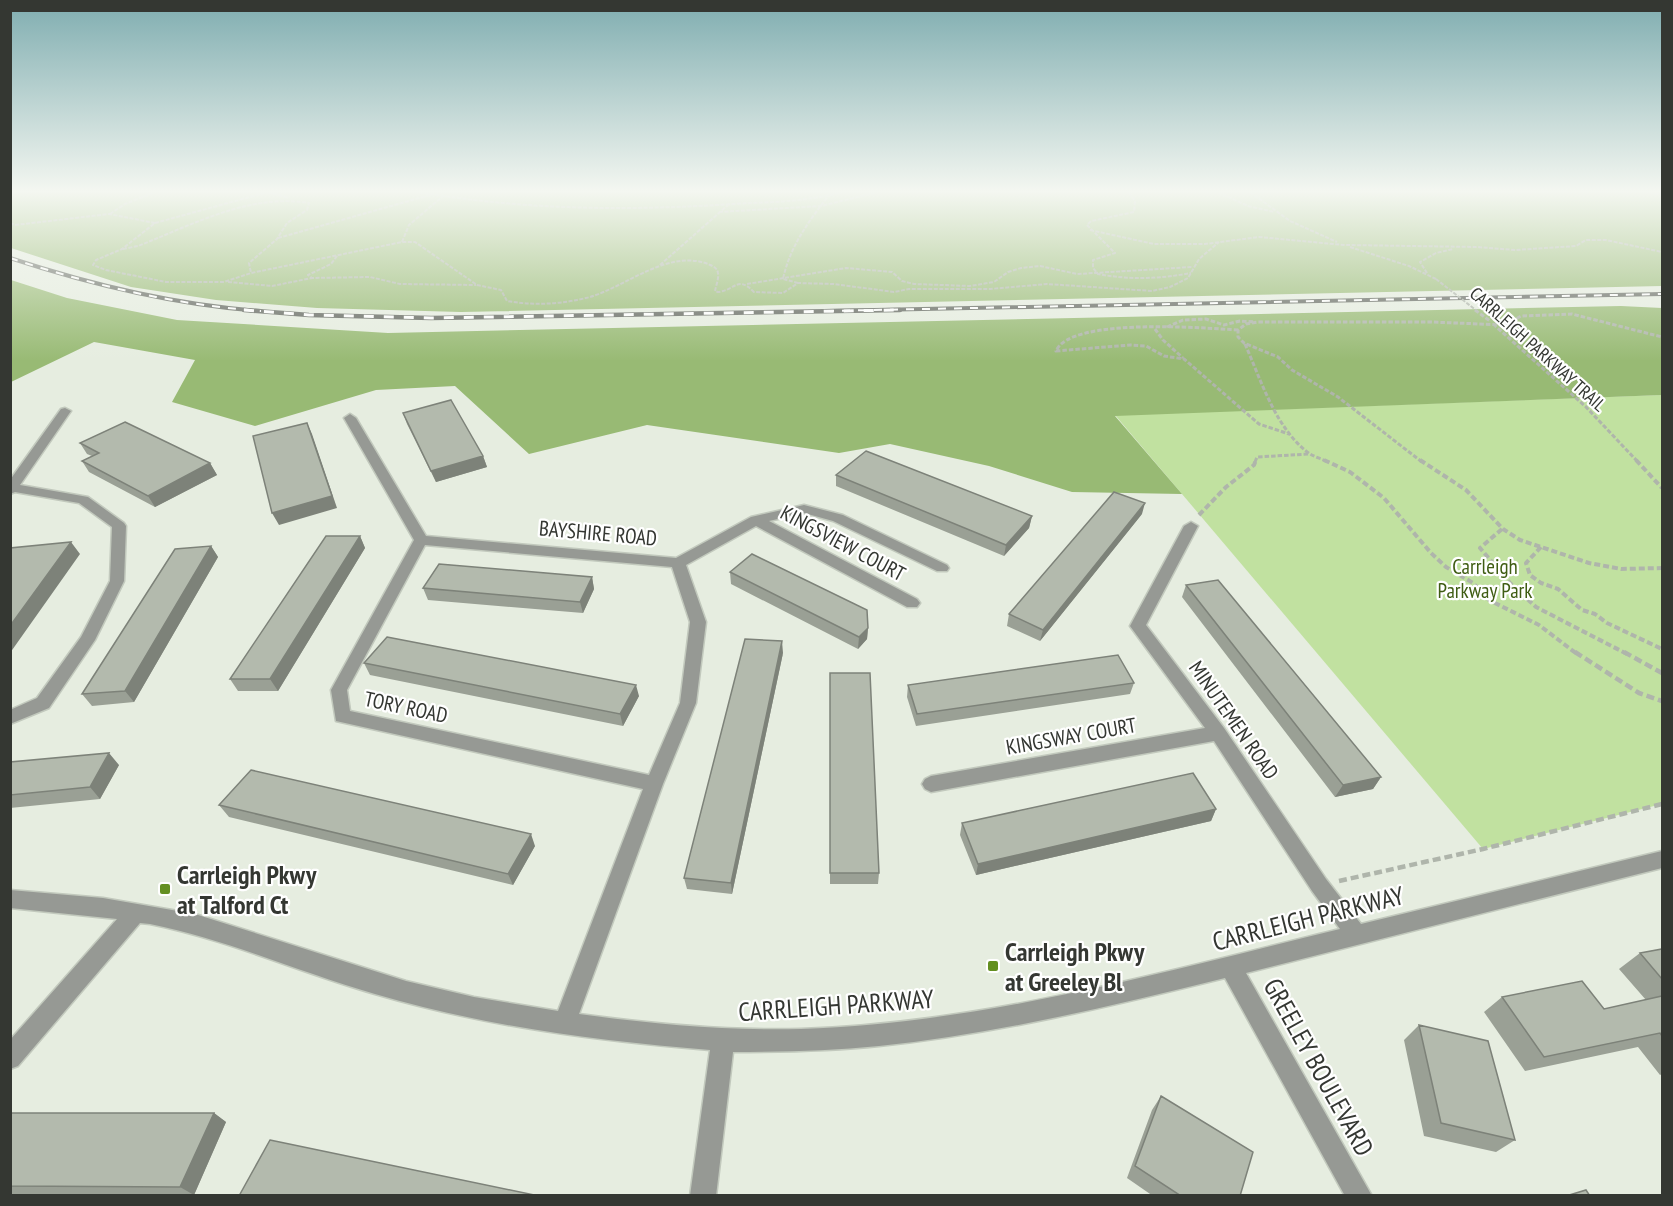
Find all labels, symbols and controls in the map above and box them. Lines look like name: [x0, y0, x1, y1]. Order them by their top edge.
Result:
street label: CARRLEIGH PARKWAY TRAIL: [1465, 282, 1611, 416]
street label: KINGSVIEW COURT: [776, 499, 911, 588]
street label: BAYSHIRE ROAD: [538, 514, 658, 552]
park label: Carrleigh Parkway Park: [1438, 553, 1532, 604]
street label: MINUTEMEN ROAD: [1183, 655, 1285, 785]
street label: TORY ROAD: [362, 685, 450, 729]
street label: KINGSWAY COURT: [1004, 711, 1139, 761]
place label: Carrleigh Pkwy at Talford Ct: [177, 858, 317, 921]
street label: CARRLEIGH PARKWAY: [1209, 878, 1407, 958]
marker: Carrleigh Pkwy at Talford Ct: [158, 882, 172, 896]
place label: Carrleigh Pkwy at Greeley Bl: [1005, 935, 1145, 998]
marker: Carrleigh Pkwy at Greeley Bl: [986, 959, 1000, 973]
street label: GREELEY BOULEVARD: [1257, 972, 1381, 1162]
street label: CARRLEIGH PARKWAY: [737, 982, 935, 1028]

